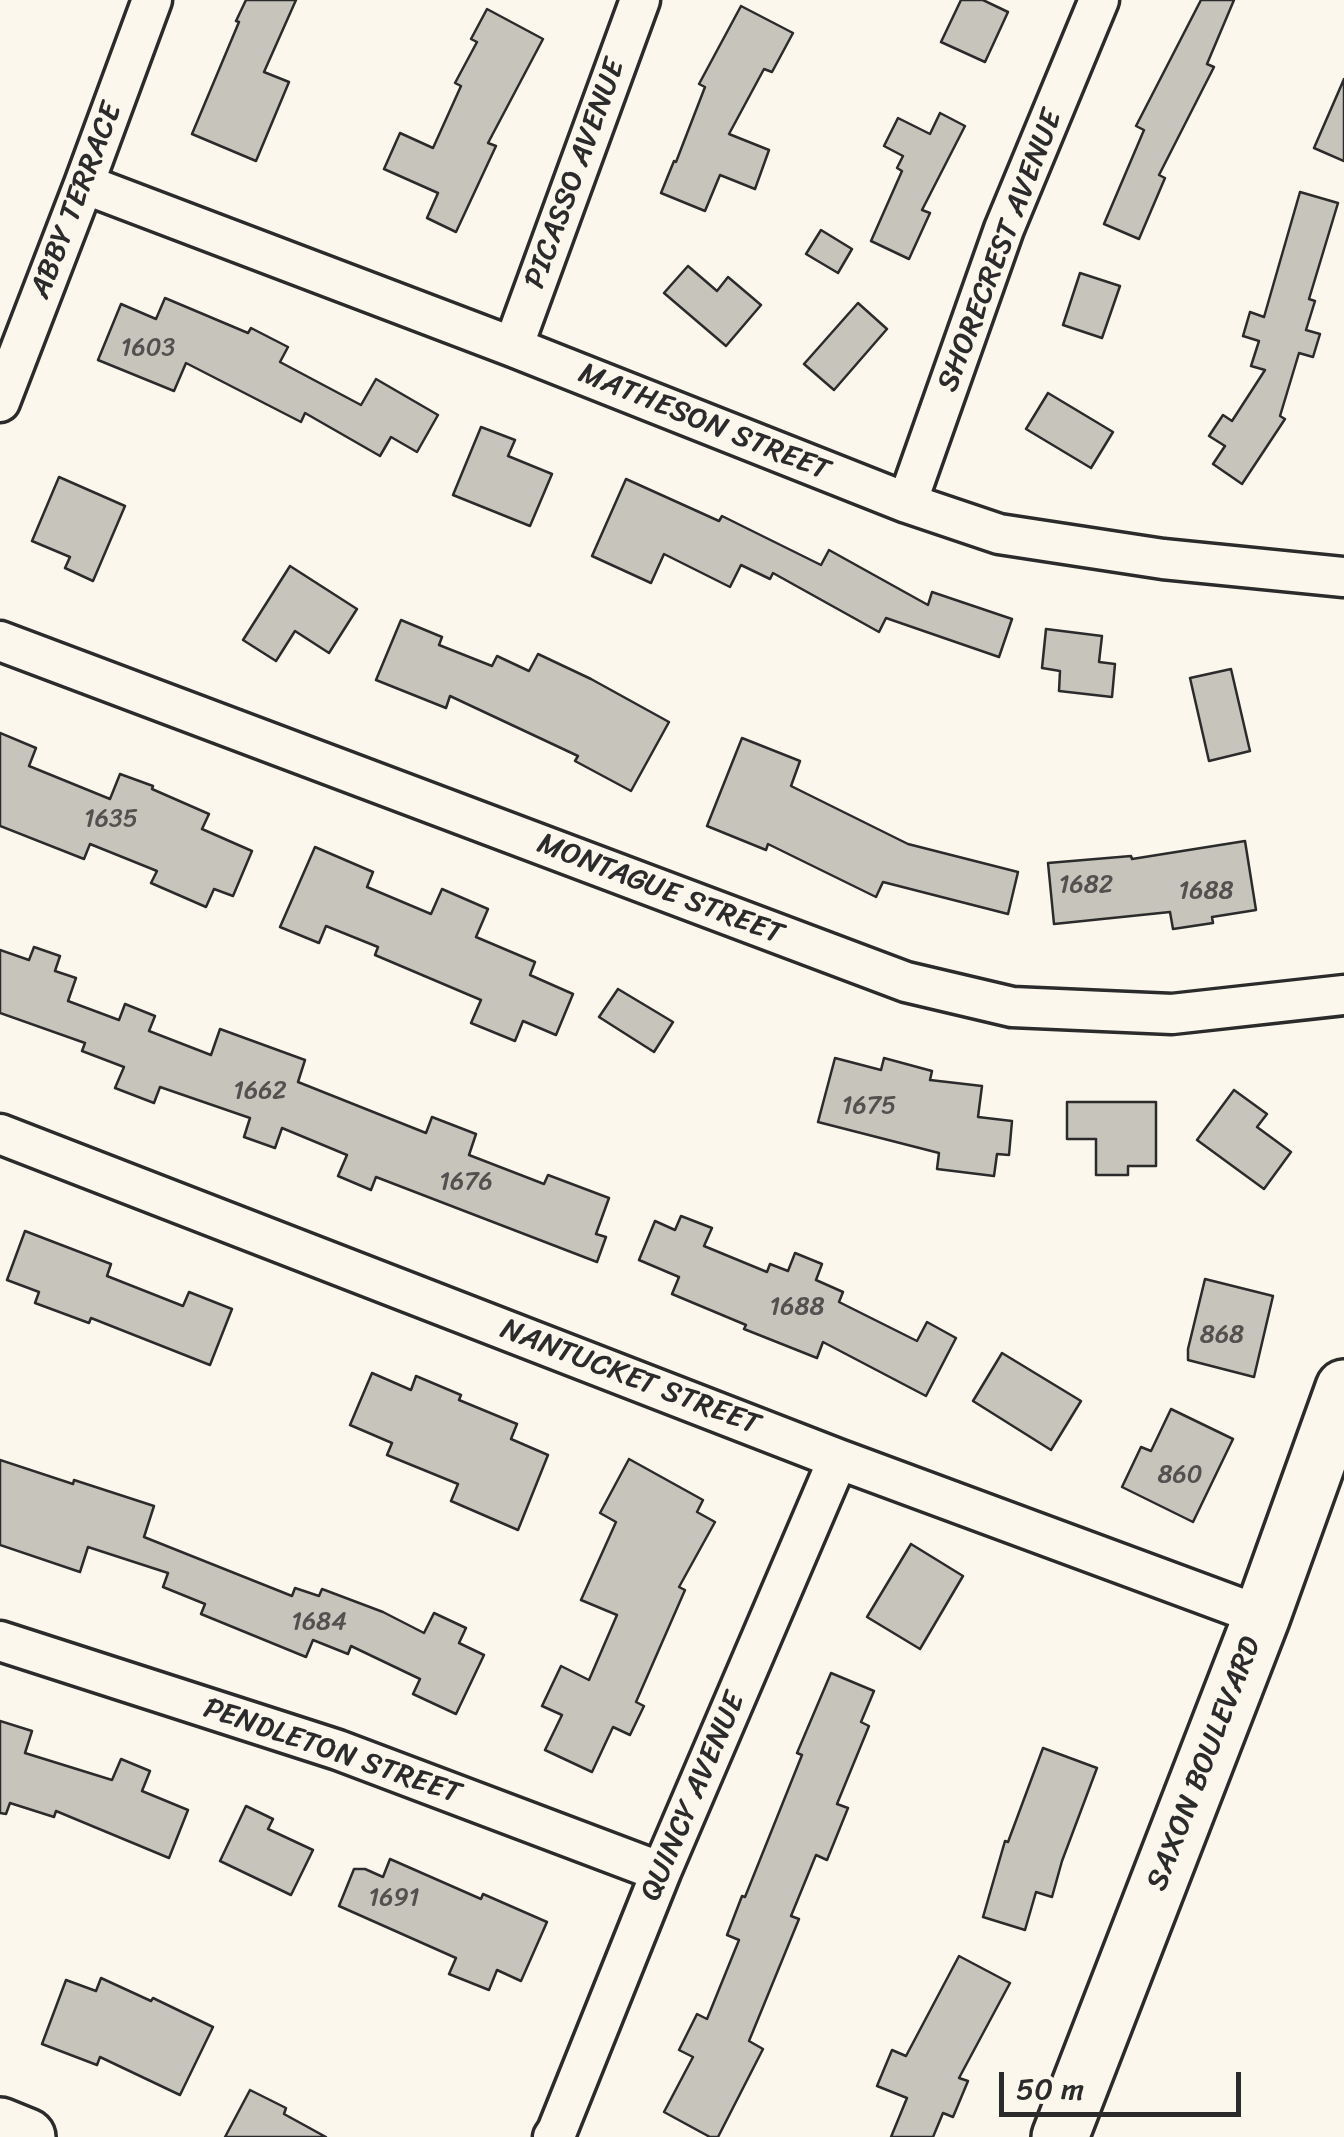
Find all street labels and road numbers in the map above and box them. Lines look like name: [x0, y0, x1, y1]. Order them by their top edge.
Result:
street label: PICASSO AVENUE: [518, 54, 634, 294]
street label: ABBY TERRACE: [23, 98, 131, 304]
street label: SHORECREST AVENUE: [931, 105, 1071, 397]
street label: MATHESON STREET: [573, 356, 835, 490]
street label: MONTAGUE STREET: [532, 827, 788, 953]
street label: NANTUCKET STREET: [495, 1312, 765, 1444]
street label: SAXON BOULEVARD: [1140, 1632, 1270, 1896]
street label: QUINCY AVENUE: [634, 1687, 754, 1907]
street label: PENDLETON STREET: [199, 1691, 465, 1813]

